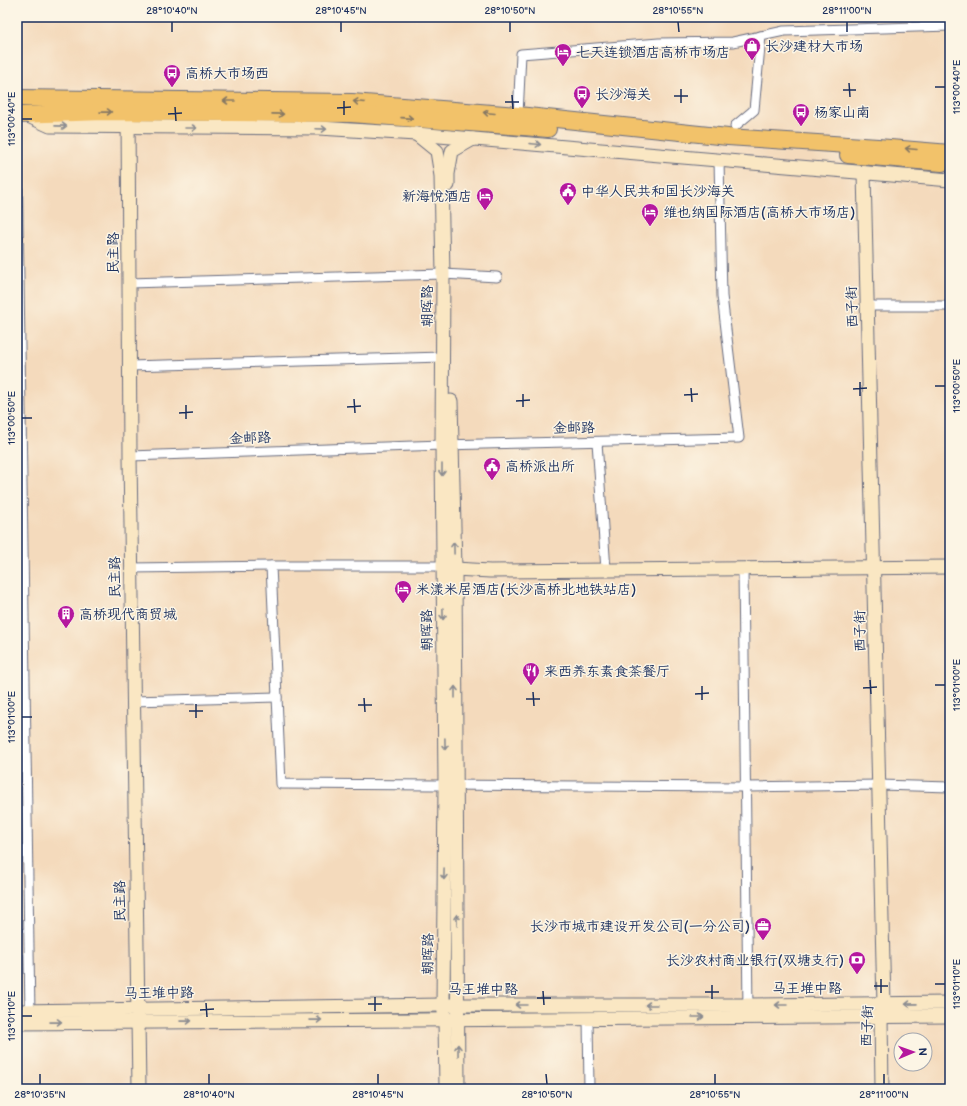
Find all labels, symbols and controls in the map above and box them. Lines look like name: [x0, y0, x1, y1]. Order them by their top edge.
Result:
text: 28°10'40"N: [146, 5, 198, 17]
text: 28°10'45"N: [315, 5, 367, 17]
text: 28°10'50"N: [484, 5, 536, 17]
text: 28°10'55"N: [652, 5, 704, 17]
text: 28°11'00"N: [822, 5, 872, 17]
shop icon: 长沙建材大市场: [742, 36, 762, 61]
place label: 长沙建材大市场: [765, 38, 863, 55]
hotel icon: 七天连锁酒店高桥市场店: [553, 42, 573, 67]
place label: 七天连锁酒店高桥市场店: [576, 44, 730, 61]
text: 113°00'40"E: [951, 59, 963, 114]
bus stop icon: 高桥大市场西: [162, 63, 182, 88]
place label: 高桥大市场西: [185, 65, 269, 82]
bus stop icon: 长沙海关: [572, 84, 592, 109]
place label: 长沙海关: [595, 86, 651, 103]
text: 113°00'40"E: [6, 91, 18, 146]
one-way arrow: [223, 97, 236, 105]
one-way arrow: [353, 99, 366, 106]
bus stop icon: 杨家山南: [791, 102, 811, 127]
place label: 杨家山南: [814, 104, 870, 121]
one-way arrow: [99, 108, 112, 116]
one-way arrow: [483, 109, 496, 117]
one-way arrow: [271, 110, 284, 117]
one-way arrow: [400, 115, 413, 122]
one-way arrow: [54, 122, 67, 130]
one-way arrow: [184, 124, 197, 132]
one-way arrow: [314, 125, 327, 132]
one-way arrow: [528, 141, 541, 148]
one-way arrow: [905, 146, 918, 153]
public building icon: 中华人民共和国长沙海关: [558, 181, 578, 206]
place label: 中华人民共和国长沙海关: [581, 183, 735, 200]
hotel icon: 新海悦酒店: [475, 186, 495, 211]
place label: 新海悦酒店: [402, 188, 472, 205]
hotel icon: 维也纳国际酒店(高桥大市场店): [640, 202, 660, 227]
place label: 维也纳国际酒店(高桥大市场店): [663, 204, 855, 221]
street label: 民主路: [105, 232, 122, 274]
street label: 朝晖路: [419, 285, 436, 327]
street label: 西子街: [843, 286, 861, 328]
text: 113°00'50"E: [951, 358, 963, 413]
text: 113°00'50"E: [6, 390, 18, 445]
street label: 金邮路: [553, 419, 595, 437]
street label: 金邮路: [229, 429, 271, 447]
public building icon: 高桥派出所: [482, 456, 502, 481]
place label: 高桥派出所: [505, 458, 575, 475]
one-way arrow: [438, 463, 446, 476]
one-way arrow: [450, 542, 458, 555]
street label: 民主路: [106, 556, 124, 598]
hotel icon: 米漾米居酒店(长沙高桥北地铁站店): [393, 579, 413, 604]
place label: 米漾米居酒店(长沙高桥北地铁站店): [416, 581, 636, 598]
building icon: 高桥现代商贸城: [56, 604, 76, 629]
place label: 高桥现代商贸城: [79, 606, 177, 623]
one-way arrow: [439, 607, 447, 620]
street label: 朝晖路: [418, 609, 436, 651]
street label: 西子街: [851, 610, 869, 652]
text: 113°01'00"E: [951, 658, 963, 711]
restaurant icon: 来西养东素食茶餐厅: [521, 661, 541, 686]
place label: 来西养东素食茶餐厅: [544, 663, 670, 680]
one-way arrow: [451, 686, 459, 699]
text: 113°01'00"E: [6, 690, 18, 743]
one-way arrow: [441, 737, 449, 750]
one-way arrow: [441, 867, 448, 880]
street label: 民主路: [111, 880, 129, 922]
one-way arrow: [453, 914, 461, 927]
office icon: 长沙市城市建设开发公司(一分公司): [753, 916, 773, 941]
place label: 长沙市城市建设开发公司(一分公司): [530, 918, 750, 935]
street label: 朝晖路: [419, 933, 437, 975]
bank icon: 长沙农村商业银行(双塘支行): [847, 950, 867, 975]
place label: 长沙农村商业银行(双塘支行): [666, 952, 844, 969]
text: 113°01'10"E: [951, 958, 963, 1009]
street label: 马王堆中路: [772, 980, 842, 997]
street label: 马王堆中路: [448, 981, 518, 998]
street label: 马王堆中路: [124, 984, 194, 1002]
text: 113°01'10"E: [6, 990, 18, 1041]
one-way arrow: [905, 1000, 918, 1008]
one-way arrow: [515, 1001, 528, 1009]
one-way arrow: [645, 1001, 658, 1009]
one-way arrow: [775, 1001, 788, 1009]
street label: 西子街: [857, 1005, 877, 1047]
one-way arrow: [691, 1013, 704, 1021]
one-way arrow: [309, 1016, 322, 1024]
one-way arrow: [179, 1017, 192, 1025]
one-way arrow: [49, 1018, 62, 1026]
north arrow: [893, 1032, 933, 1072]
one-way arrow: [454, 1044, 462, 1057]
text: N: [916, 1047, 929, 1056]
text: 28°10'35"N: [14, 1089, 66, 1101]
text: 28°10'40"N: [183, 1089, 235, 1101]
text: 28°10'45"N: [352, 1089, 404, 1101]
text: 28°10'50"N: [521, 1089, 573, 1101]
text: 28°10'55"N: [689, 1089, 741, 1101]
text: 28°11'00"N: [859, 1089, 909, 1101]

